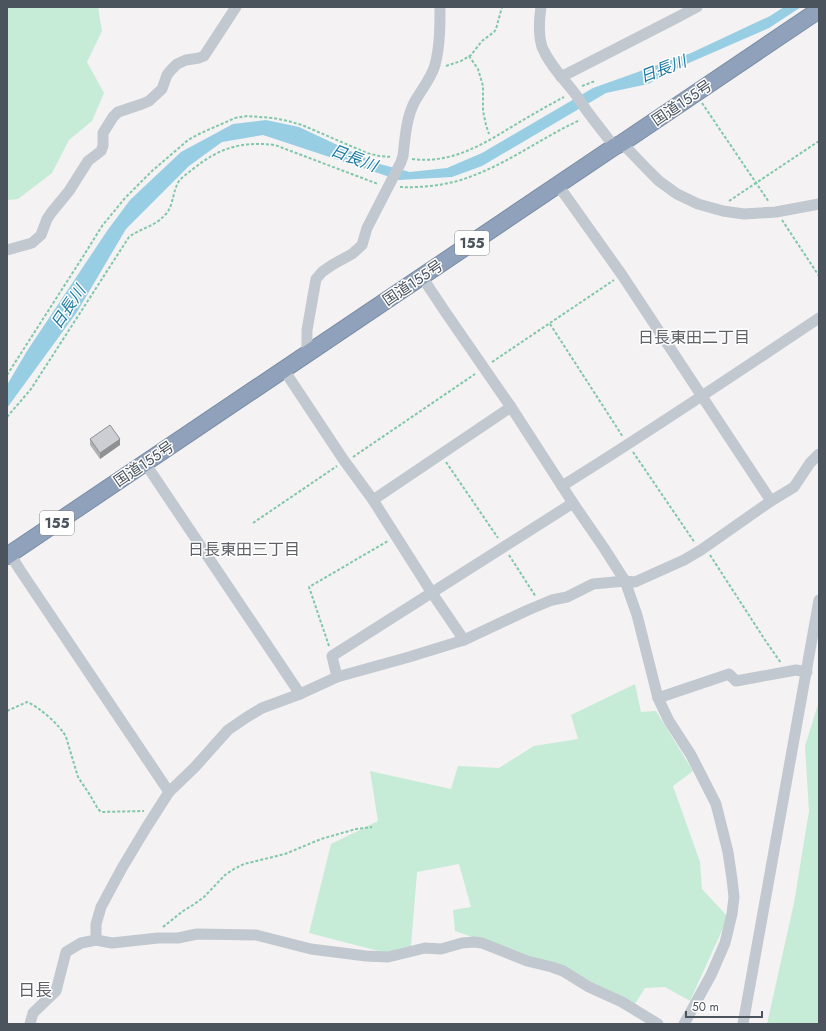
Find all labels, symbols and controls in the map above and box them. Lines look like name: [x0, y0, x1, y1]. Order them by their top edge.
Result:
water label: 日長川: [636, 49, 691, 88]
street label: 国道155号: [647, 75, 717, 131]
water label: 日長川: [327, 139, 382, 178]
road number: 155: [455, 231, 489, 255]
street label: 国道155号: [378, 255, 448, 311]
water label: 日長川: [45, 279, 92, 333]
district label: 日長東田二丁目: [638, 326, 750, 349]
street label: 国道155号: [109, 436, 179, 492]
road number: 155: [40, 511, 74, 535]
district label: 日長東田三丁目: [188, 538, 300, 561]
district label: 日長: [18, 978, 52, 1002]
scale bar: [686, 993, 762, 1019]
text: 50 m: [692, 998, 719, 1016]

